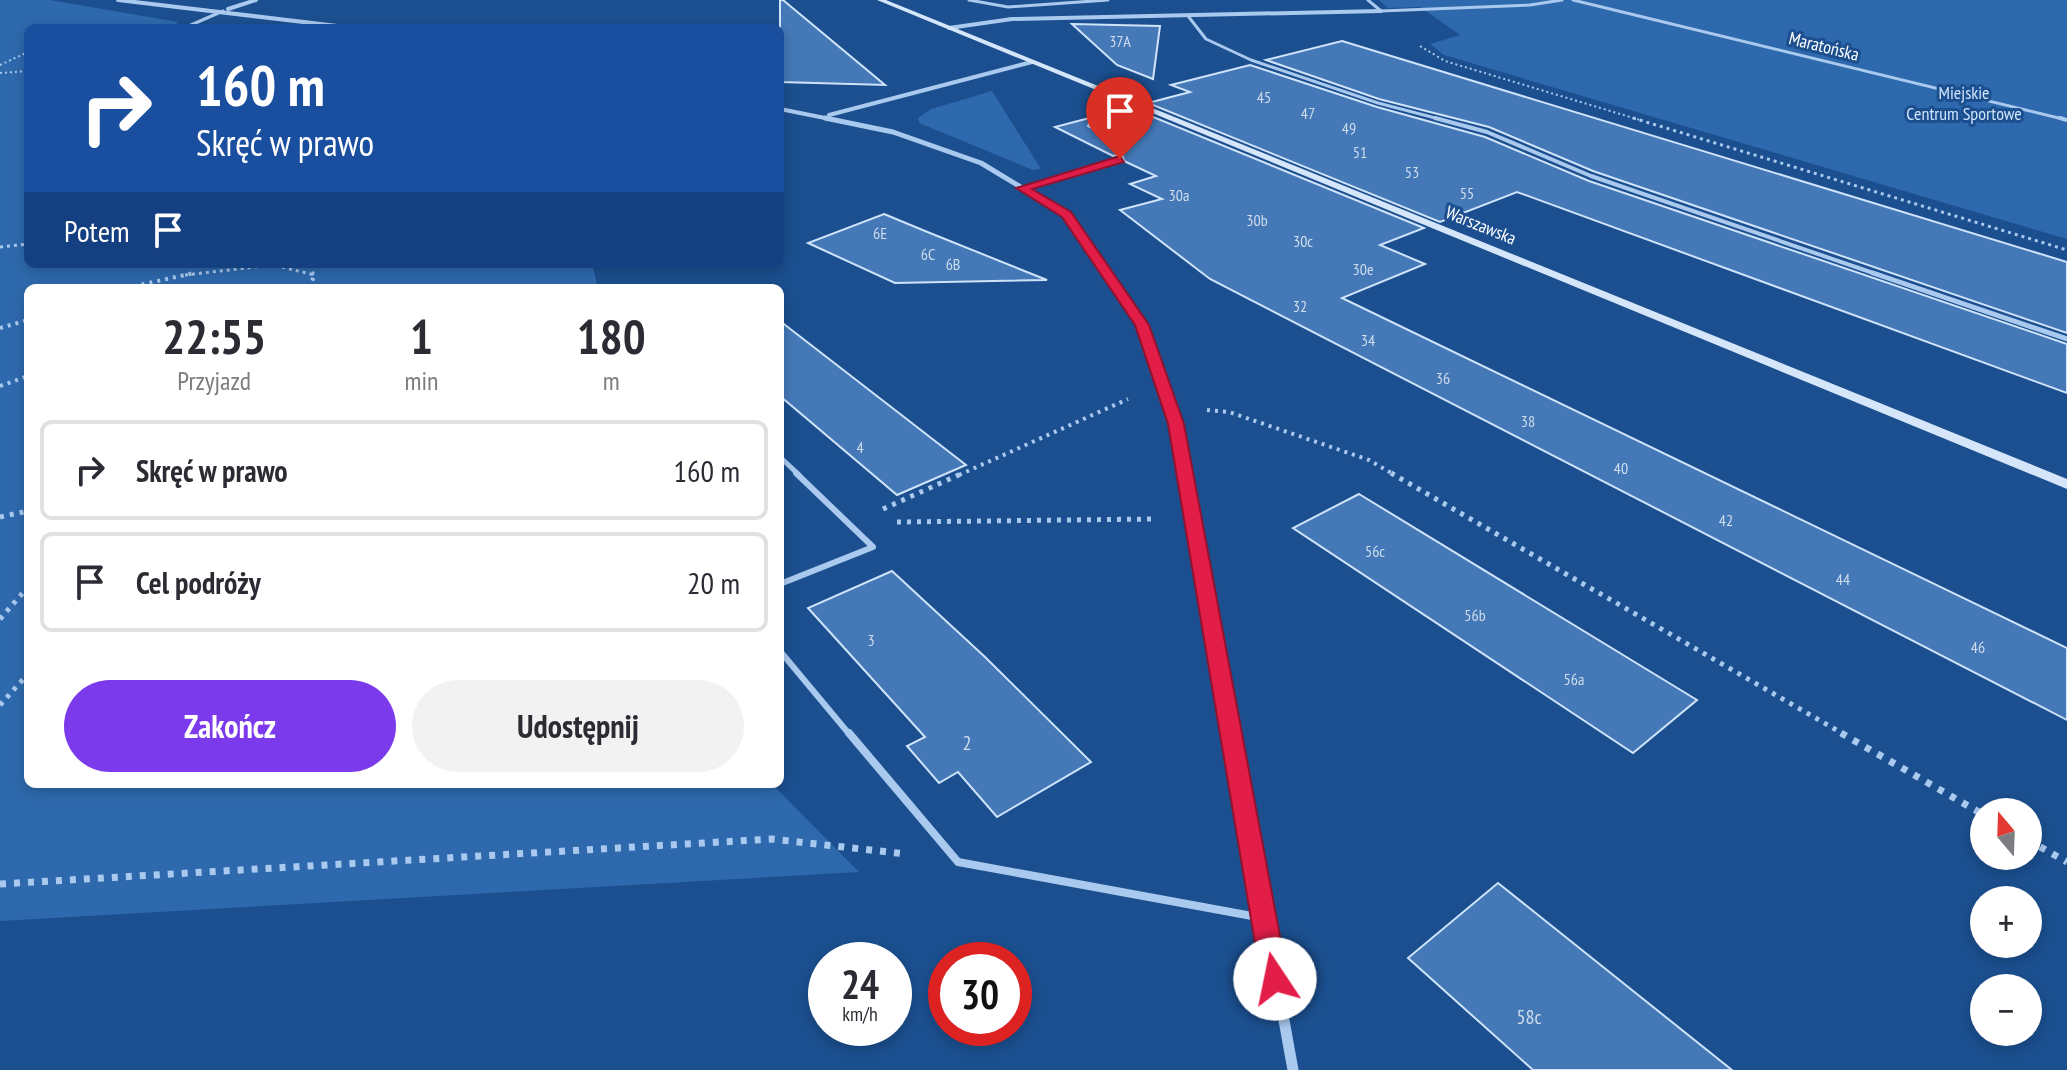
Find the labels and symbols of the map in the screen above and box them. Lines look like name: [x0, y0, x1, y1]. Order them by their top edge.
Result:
street label: Maratońska: [1786, 26, 1862, 66]
house number: 37A: [1109, 31, 1131, 51]
pin: [1086, 77, 1154, 159]
park label: Miejskie Centrum Sportowe: [1906, 81, 2022, 125]
house number: 45: [1257, 87, 1271, 107]
house number: 47: [1301, 103, 1315, 123]
house number: 49: [1342, 118, 1356, 138]
house number: 51: [1353, 142, 1367, 162]
house number: 53: [1405, 162, 1419, 182]
house number: 55: [1460, 183, 1474, 203]
house number: 30a: [1169, 185, 1189, 205]
street label: Warszawska: [1442, 200, 1520, 250]
house number: 30b: [1246, 210, 1268, 230]
house number: 6E: [873, 223, 887, 243]
house number: 30c: [1293, 231, 1313, 251]
house number: 6C: [921, 244, 935, 264]
house number: 6B: [946, 254, 960, 274]
house number: 30e: [1352, 259, 1374, 279]
house number: 32: [1293, 296, 1307, 316]
house number: 34: [1361, 330, 1375, 350]
house number: 36: [1436, 368, 1450, 388]
house number: 38: [1521, 411, 1535, 431]
house number: 4: [856, 437, 864, 457]
house number: 40: [1614, 458, 1628, 478]
house number: 42: [1719, 510, 1733, 530]
house number: 56c: [1365, 541, 1385, 561]
house number: 44: [1836, 569, 1850, 589]
house number: 56b: [1464, 605, 1486, 625]
house number: 3: [867, 630, 875, 650]
house number: 46: [1971, 637, 1985, 657]
house number: 56a: [1564, 669, 1584, 689]
house number: 2: [963, 730, 972, 756]
north arrow: [1970, 798, 2042, 870]
position arrow: [1233, 937, 1317, 1021]
speed limit sign: 30: [928, 942, 1032, 1046]
house number: 58c: [1516, 1004, 1542, 1030]

